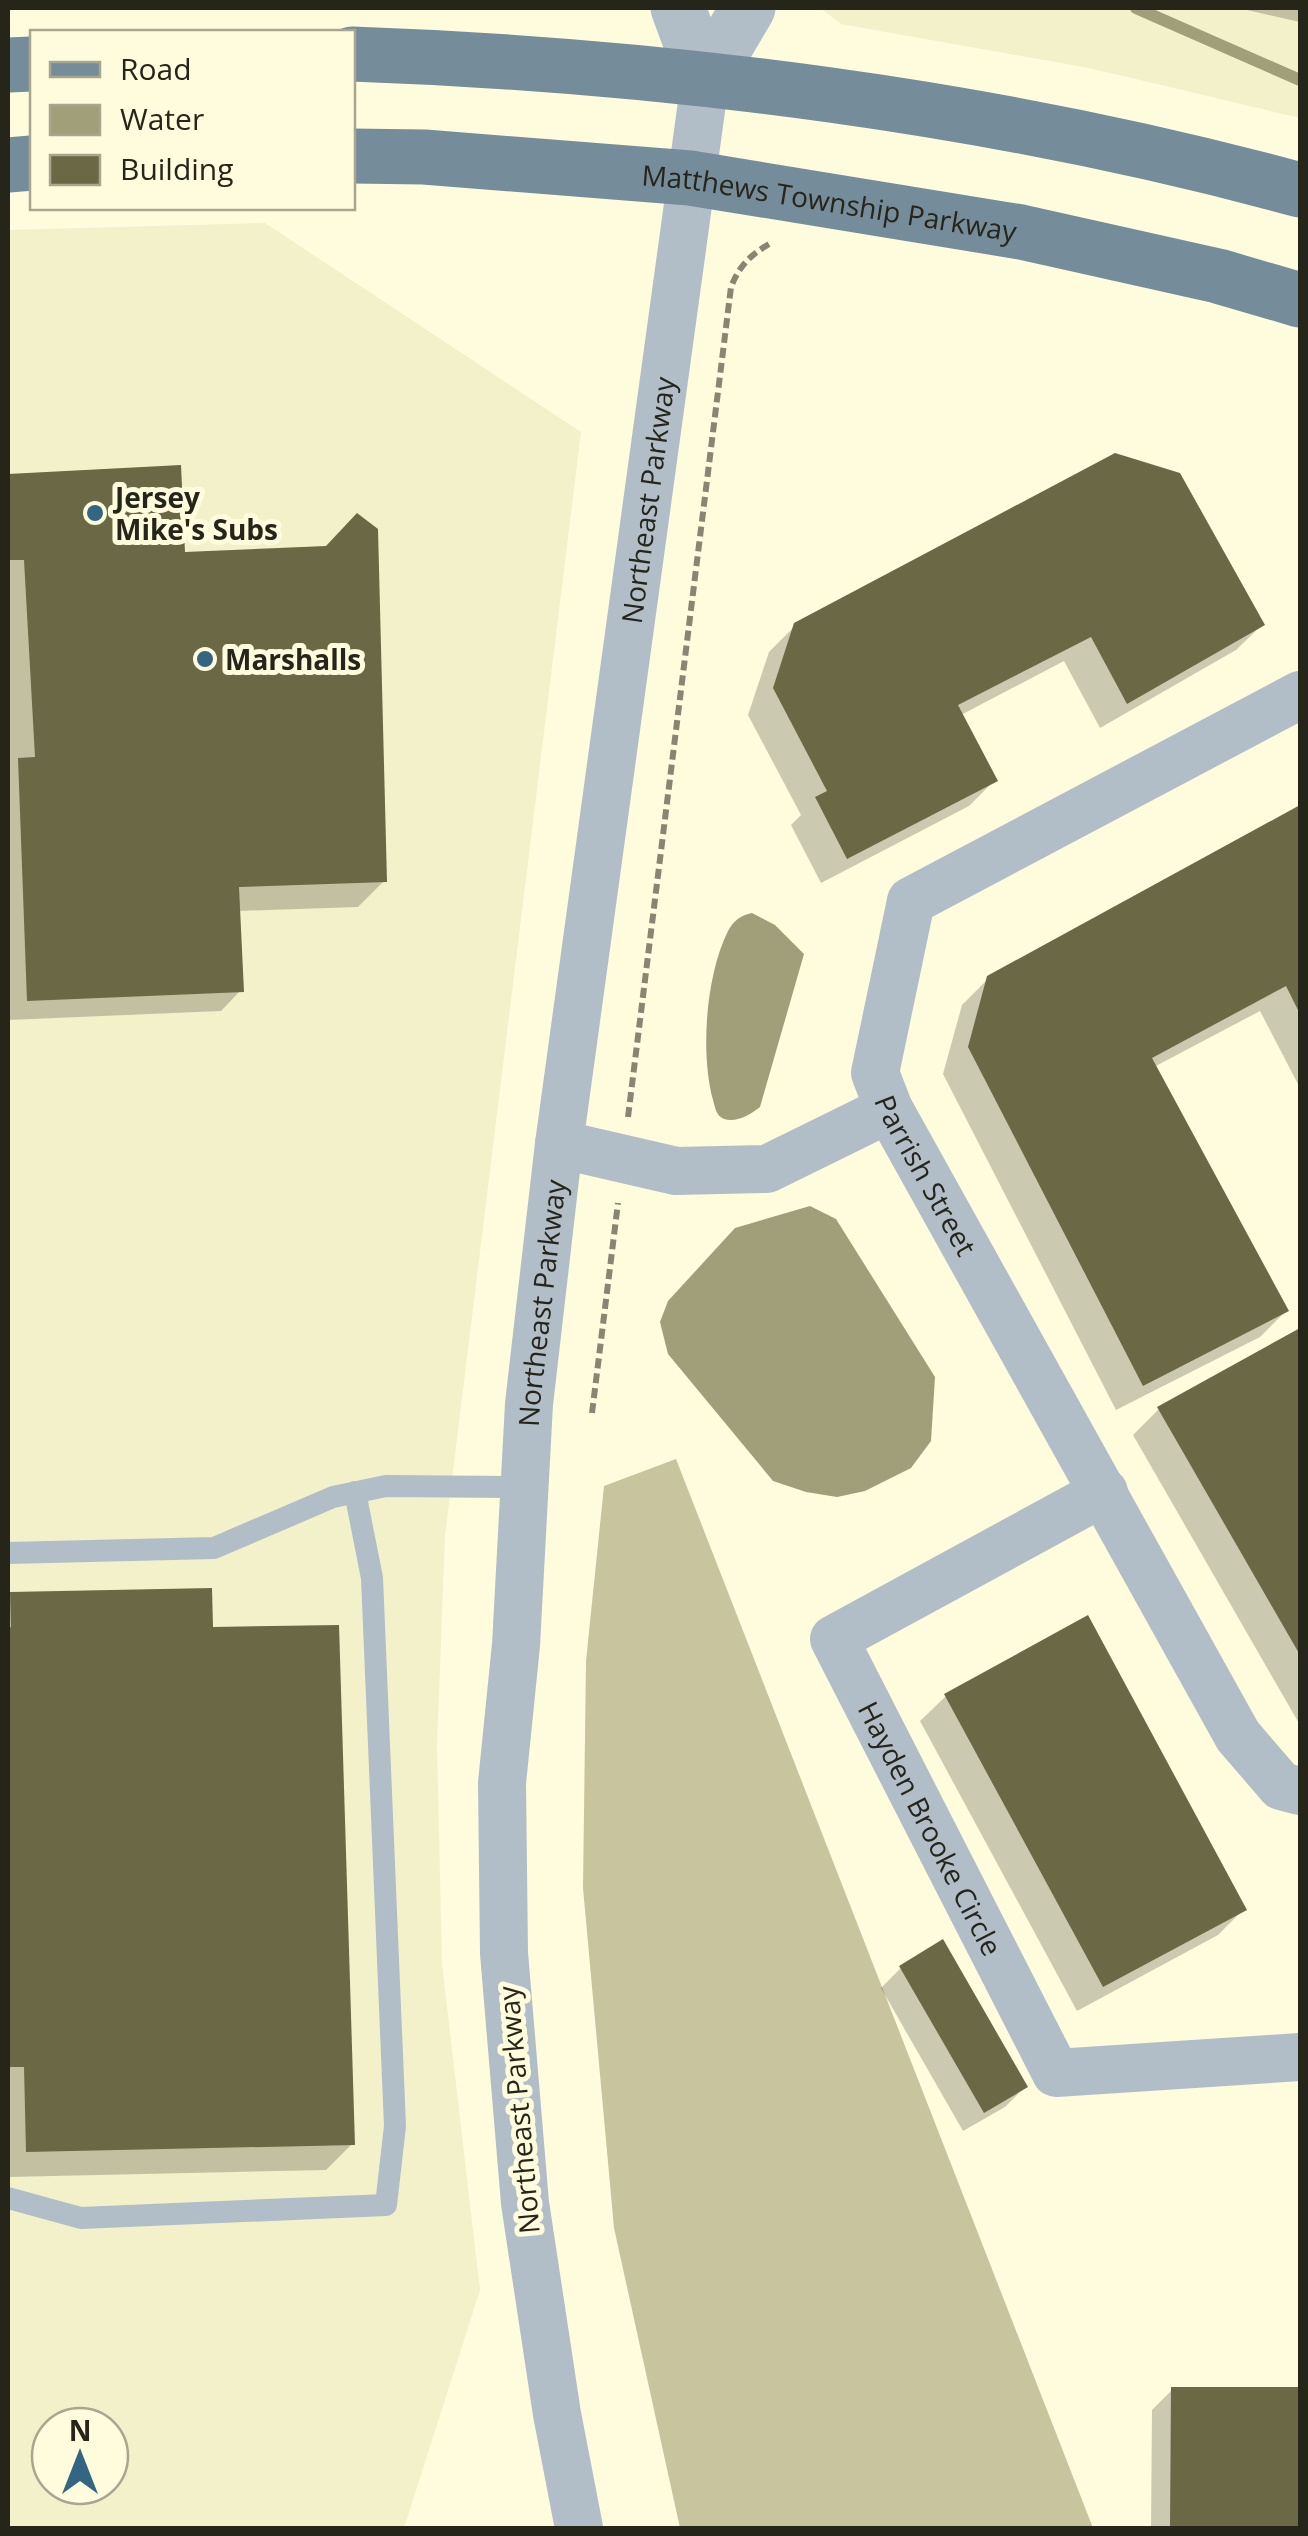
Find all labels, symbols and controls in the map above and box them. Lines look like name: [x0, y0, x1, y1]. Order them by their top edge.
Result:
legend: [30, 30, 355, 210]
text: Road: [120, 48, 192, 89]
text: Water: [120, 98, 204, 139]
text: Building: [120, 148, 234, 189]
street label: Matthews Township Parkway: [640, 155, 1020, 250]
street label: Northeast Parkway: [612, 374, 683, 626]
place label: Jersey Mike's Subs: [112, 478, 278, 548]
marker: Jersey Mike's Subs: [84, 502, 106, 524]
place label: Marshalls: [225, 640, 361, 678]
marker: Marshalls: [194, 648, 216, 670]
street label: Parrish Street: [866, 1089, 986, 1262]
street label: Northeast Parkway: [509, 1177, 574, 1428]
street label: Hayden Brooke Circle: [850, 1695, 1012, 1962]
street label: Northeast Parkway: [488, 1984, 548, 2235]
north arrow: [30, 2406, 130, 2506]
text: N: [69, 2411, 91, 2449]

